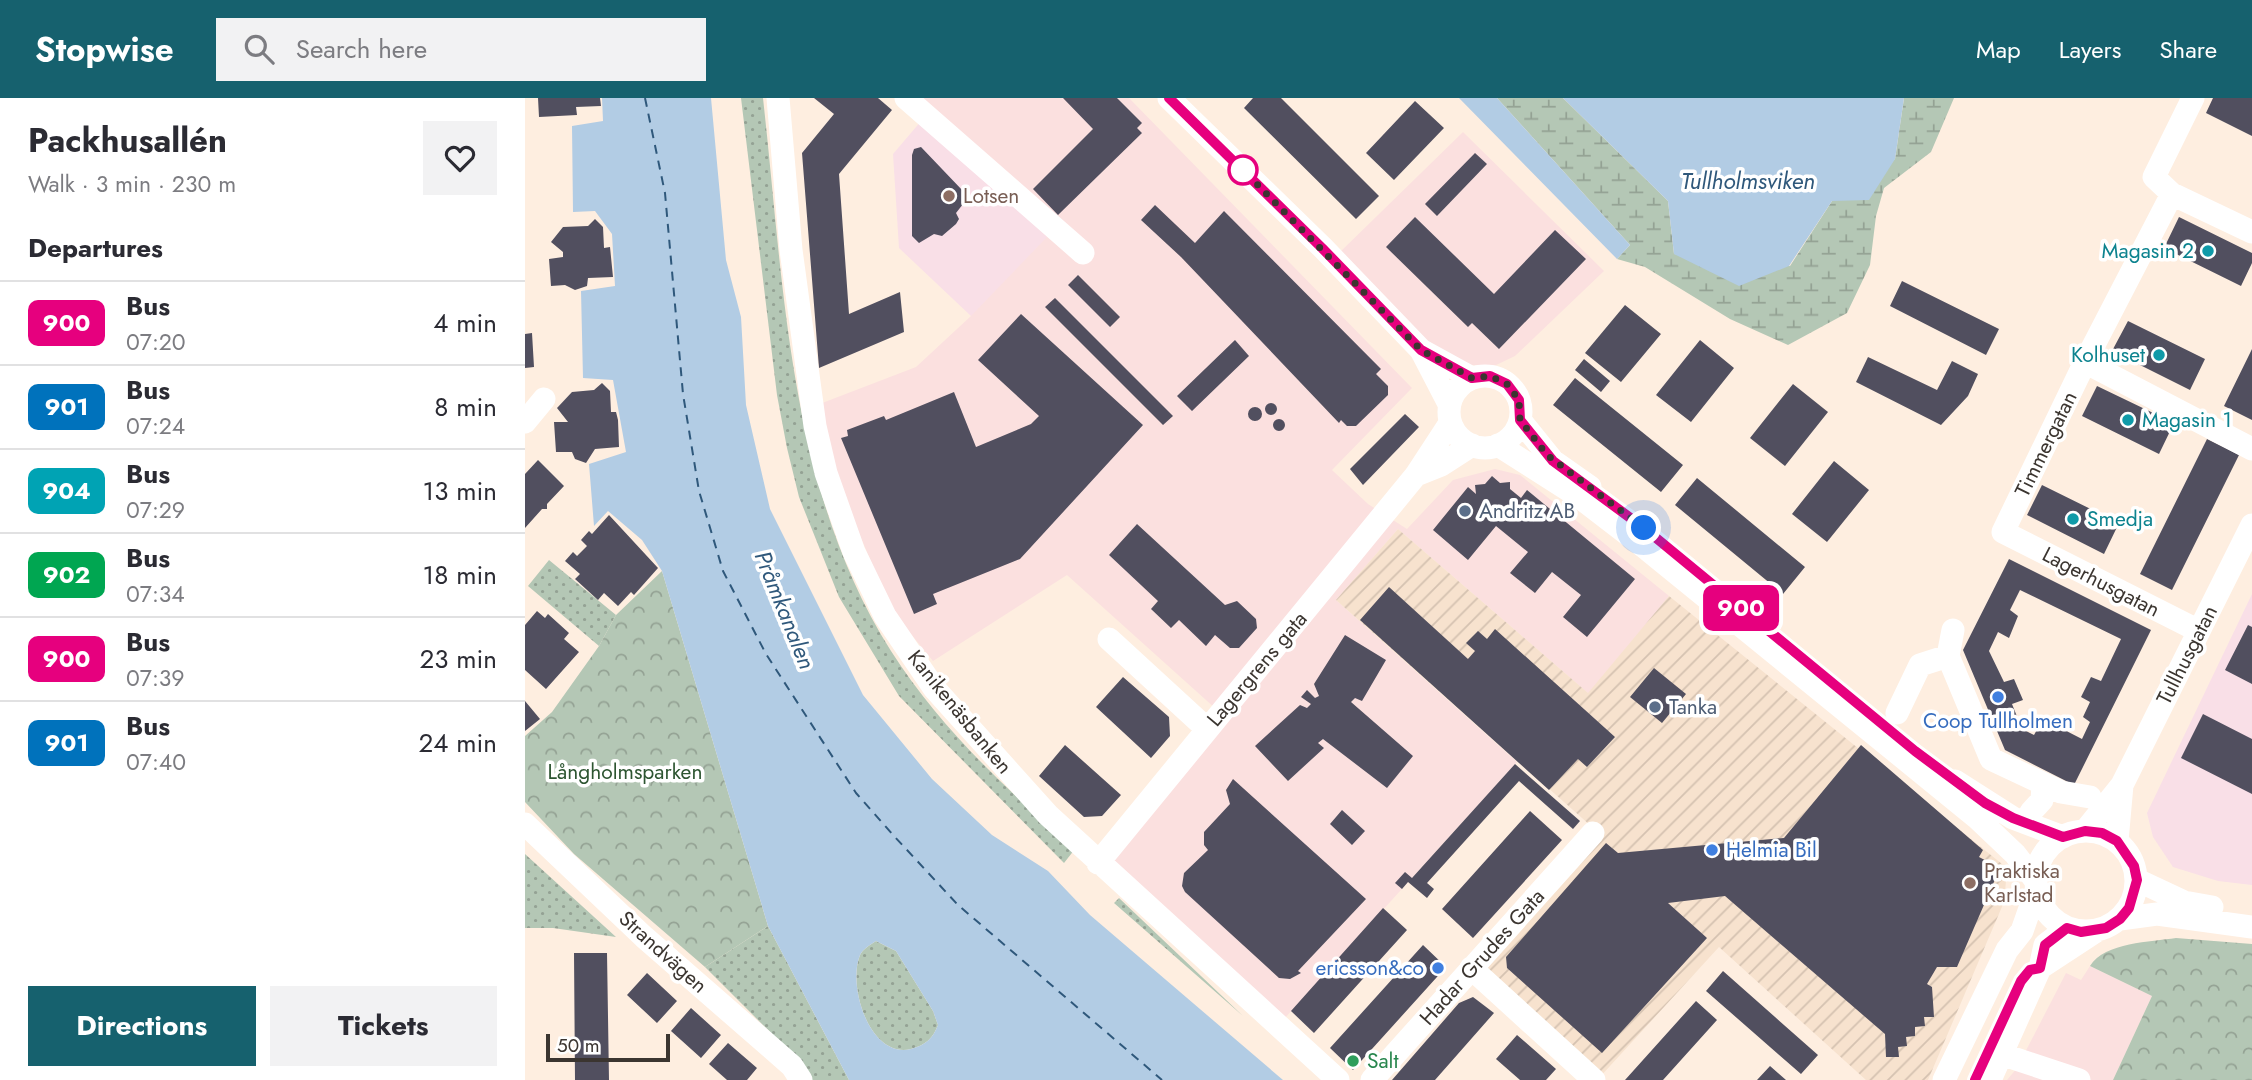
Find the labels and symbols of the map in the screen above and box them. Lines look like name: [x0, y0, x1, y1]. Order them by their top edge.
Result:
unlabelled marker: [1228, 155, 1258, 185]
water label: Tullholmsviken: [1681, 164, 1815, 198]
place label: Lotsen: [963, 181, 1019, 211]
marker: Lotsen: [941, 188, 957, 204]
place label: Magasin 2: [2102, 236, 2194, 266]
marker: Magasin 2: [2200, 243, 2216, 259]
place label: Kolhuset: [2071, 340, 2145, 370]
marker: Kolhuset: [2151, 347, 2167, 363]
street label: Timmergatan: [2008, 386, 2084, 502]
place label: Magasin 1: [2142, 405, 2232, 435]
marker: Magasin 1: [2120, 412, 2136, 428]
place label: Andritz AB: [1479, 496, 1575, 526]
marker: Andritz AB: [1457, 503, 1473, 519]
place label: Smedja: [2087, 504, 2153, 534]
your location: [1626, 510, 1661, 545]
marker: Smedja: [2065, 511, 2081, 527]
street label: Lagerhusgatan: [2037, 540, 2165, 624]
water label: Pråmkanalen: [746, 546, 824, 674]
line badge: 900: [1701, 585, 1781, 631]
street label: Tullhusgatan: [2149, 600, 2225, 710]
street label: Lagergrens gata: [1200, 605, 1314, 733]
street label: Kanikenäsbanken: [901, 644, 1019, 780]
marker: Coop Tullholmen: [1990, 689, 2006, 705]
place label: Tanka: [1669, 692, 1717, 722]
marker: Tanka: [1647, 699, 1663, 715]
place label: Coop Tullholmen: [1923, 706, 2073, 736]
park label: Långholmsparken: [548, 757, 702, 787]
place label: Helmia Bil: [1726, 835, 1817, 865]
marker: Helmia Bil: [1704, 842, 1720, 858]
place label: Praktiska Karlstad: [1984, 856, 2060, 910]
marker: Praktiska Karlstad: [1962, 875, 1978, 891]
street label: Hadar Grudes Gata: [1413, 882, 1551, 1032]
street label: Strandvägen: [612, 904, 714, 1000]
place label: ericsson&co: [1315, 953, 1424, 983]
marker: ericsson&co: [1430, 960, 1446, 976]
scale bar: [546, 1031, 670, 1063]
place label: Salt: [1367, 1046, 1398, 1076]
marker: Salt: [1345, 1053, 1361, 1069]

